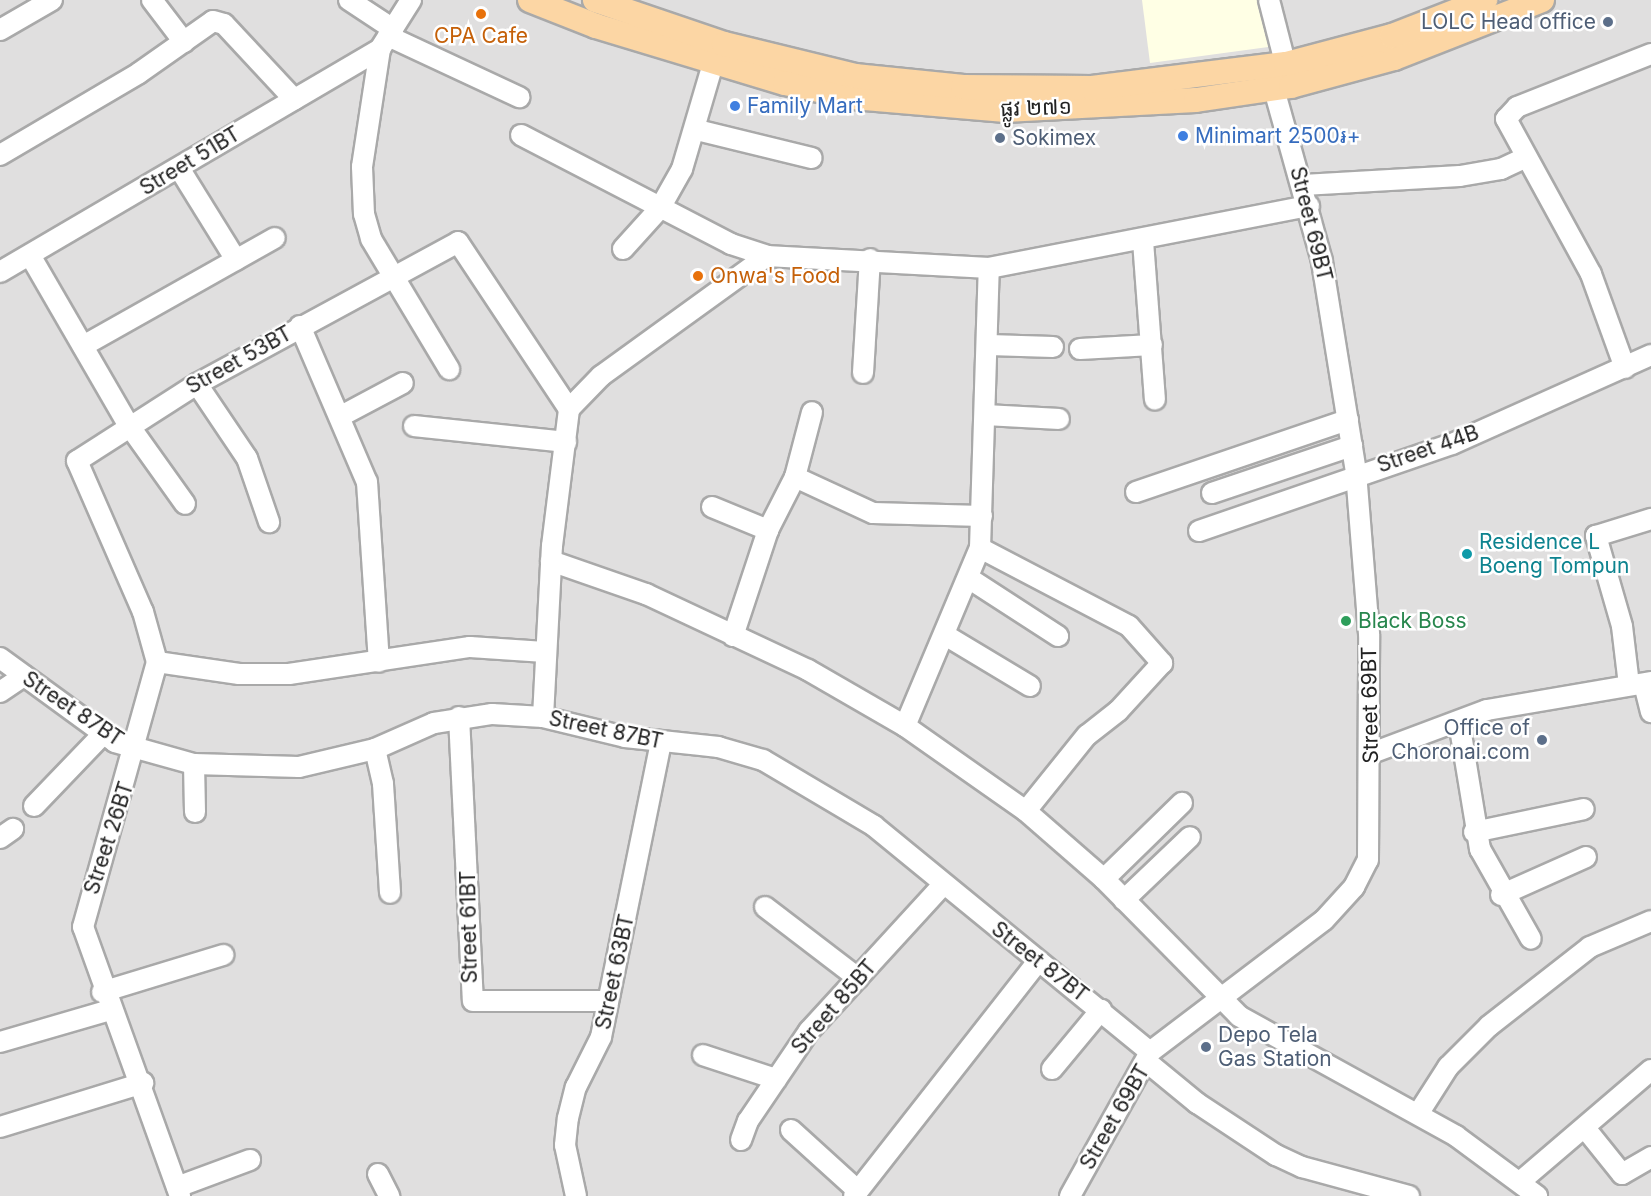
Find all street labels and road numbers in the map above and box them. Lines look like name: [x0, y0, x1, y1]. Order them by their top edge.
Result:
street label: ផ្លូវ ២៧១: [1000, 94, 1072, 122]
street label: Street 51BT: [135, 121, 245, 201]
street label: Street 69BT: [1285, 164, 1337, 284]
street label: Street 53BT: [182, 321, 296, 399]
street label: Street 44B: [1374, 420, 1482, 478]
street label: Street 69BT: [1356, 646, 1384, 764]
street label: Street 87BT: [18, 666, 128, 752]
street label: Street 87BT: [547, 706, 665, 754]
street label: Street 26BT: [79, 778, 139, 898]
street label: Street 61BT: [455, 870, 483, 984]
street label: Street 63BT: [590, 912, 640, 1032]
street label: Street 87BT: [986, 916, 1094, 1008]
street label: Street 85BT: [786, 955, 882, 1059]
street label: Street 69BT: [1075, 1060, 1155, 1174]

